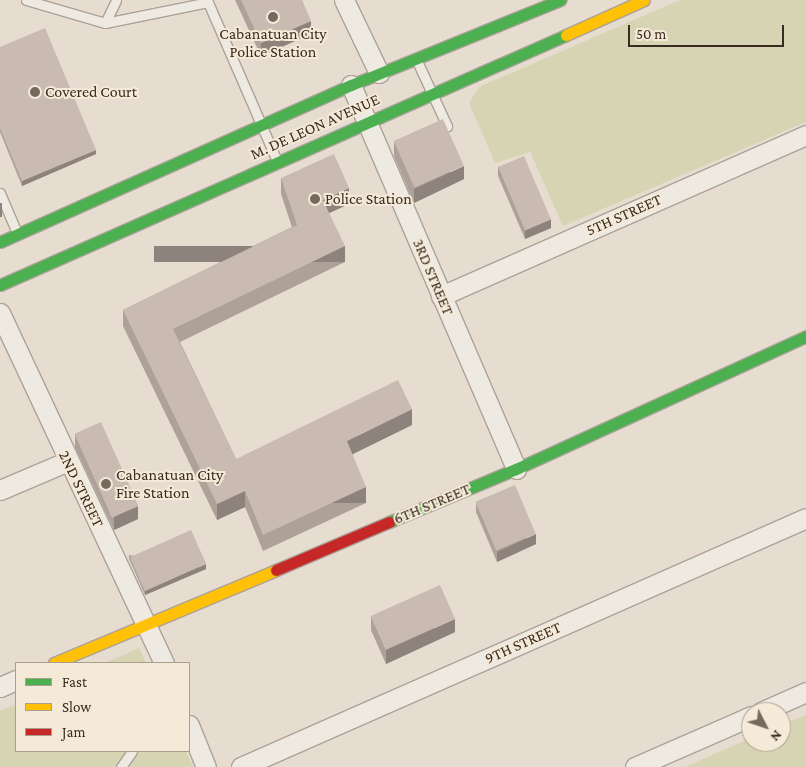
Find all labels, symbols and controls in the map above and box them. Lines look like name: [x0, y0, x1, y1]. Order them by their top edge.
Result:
marker: Cabanatuan City Police Station: [267, 11, 279, 23]
scale bar: [631, 15, 787, 47]
place label: Cabanatuan City Police Station: [219, 24, 327, 62]
text: 50 m: [636, 26, 666, 42]
place label: Covered Court: [45, 82, 137, 102]
marker: Covered Court: [29, 86, 41, 98]
street label: M. DE LEON AVENUE: [247, 90, 383, 164]
place label: Police Station: [325, 189, 412, 209]
street label: 5TH STREET: [583, 190, 665, 240]
marker: Police Station: [309, 193, 321, 205]
street label: 3RD STREET: [408, 236, 458, 318]
street label: 2ND STREET: [54, 448, 108, 530]
place label: Cabanatuan City Fire Station: [116, 465, 223, 503]
marker: Cabanatuan City Fire Station: [100, 478, 112, 490]
street label: 6TH STREET: [391, 479, 473, 529]
street label: 9TH STREET: [482, 618, 564, 668]
legend: [15, 662, 190, 752]
text: Fast: [62, 674, 87, 690]
text: Slow: [62, 699, 91, 715]
north arrow: [741, 702, 791, 752]
text: Jam: [62, 724, 85, 740]
text: N: [767, 727, 786, 745]

